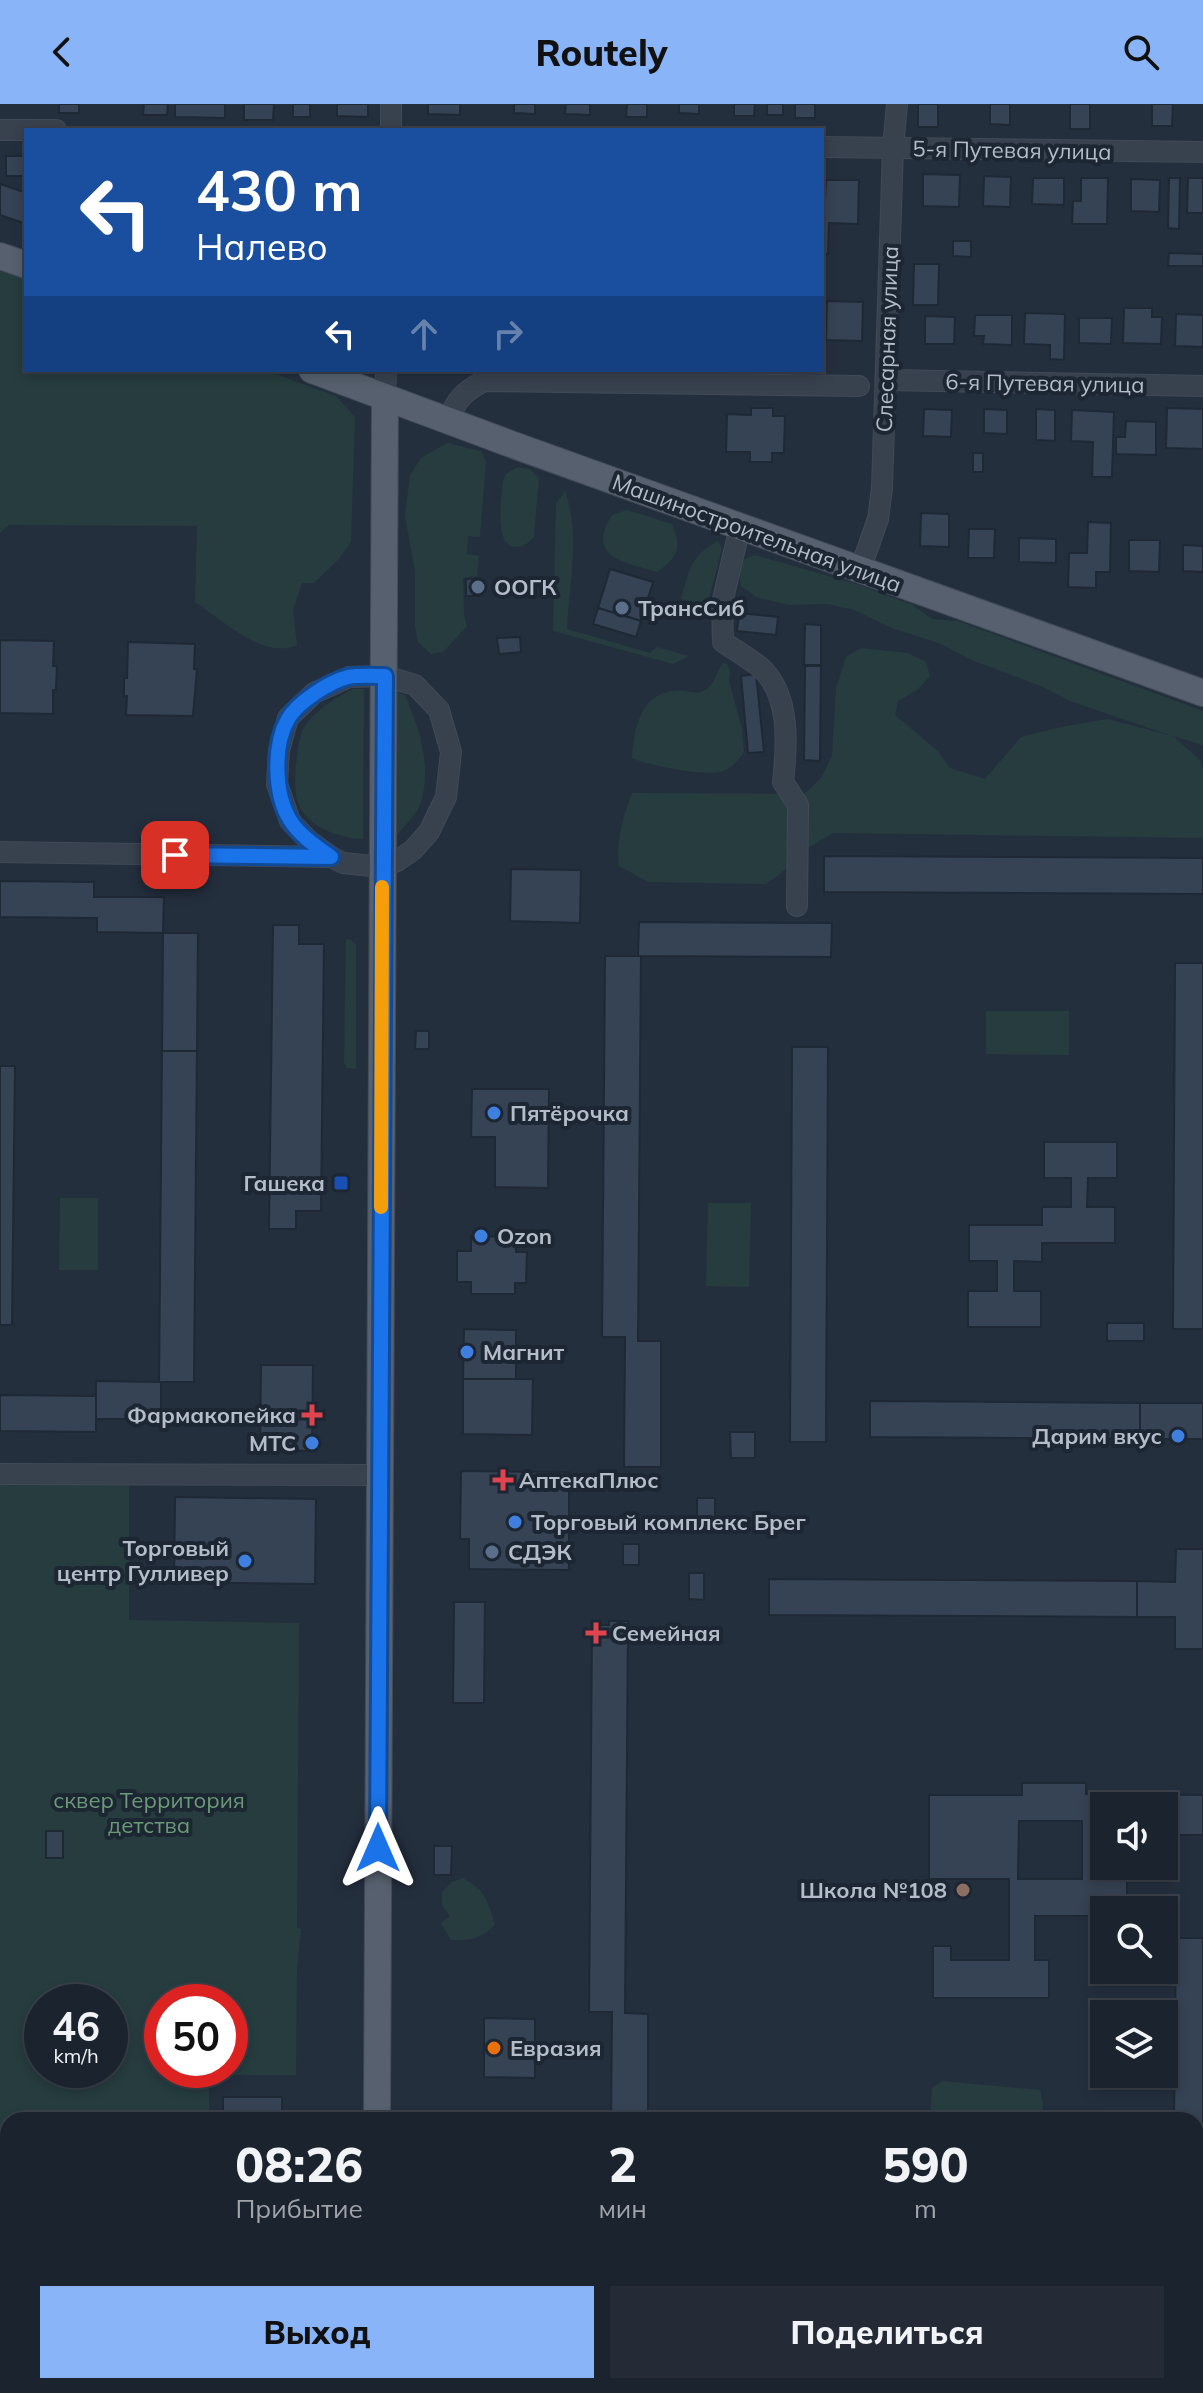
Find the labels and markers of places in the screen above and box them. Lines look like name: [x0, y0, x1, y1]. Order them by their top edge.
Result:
place label: ООГК: [494, 573, 557, 601]
marker: ООГК: [469, 578, 487, 596]
place label: ТрансСиб: [638, 594, 745, 622]
marker: ТрансСиб: [613, 599, 631, 617]
pin: [141, 821, 209, 889]
place label: Пятёрочка: [510, 1099, 629, 1127]
marker: Пятёрочка: [485, 1104, 503, 1122]
place label: Гашека: [244, 1169, 325, 1197]
marker: Гашека: [332, 1174, 350, 1192]
place label: Ozon: [497, 1222, 552, 1250]
marker: Ozon: [472, 1227, 490, 1245]
place label: Магнит: [483, 1338, 564, 1366]
marker: Магнит: [458, 1343, 476, 1361]
place label: Фармакопейка: [127, 1401, 296, 1429]
marker: Фармакопейка: [303, 1406, 321, 1424]
place label: Дарим вкус: [1032, 1422, 1162, 1450]
marker: Дарим вкус: [1169, 1427, 1187, 1445]
place label: МТС: [249, 1429, 296, 1457]
marker: МТС: [303, 1434, 321, 1452]
place label: АптекаПлюс: [519, 1466, 659, 1494]
marker: АптекаПлюс: [494, 1471, 512, 1489]
place label: Торговый комплекс Брег: [531, 1508, 806, 1536]
marker: Торговый комплекс Брег: [506, 1513, 524, 1531]
place label: Торговый центр Гулливер: [57, 1534, 229, 1587]
place label: СДЭК: [508, 1538, 572, 1566]
marker: СДЭК: [483, 1543, 501, 1561]
marker: Торговый центр Гулливер: [236, 1552, 254, 1570]
place label: Семейная: [612, 1619, 721, 1647]
marker: Семейная: [587, 1624, 605, 1642]
place label: Школа №108: [800, 1876, 947, 1904]
marker: Школа №108: [954, 1881, 972, 1899]
place label: Евразия: [510, 2034, 601, 2062]
marker: Евразия: [485, 2039, 503, 2057]

